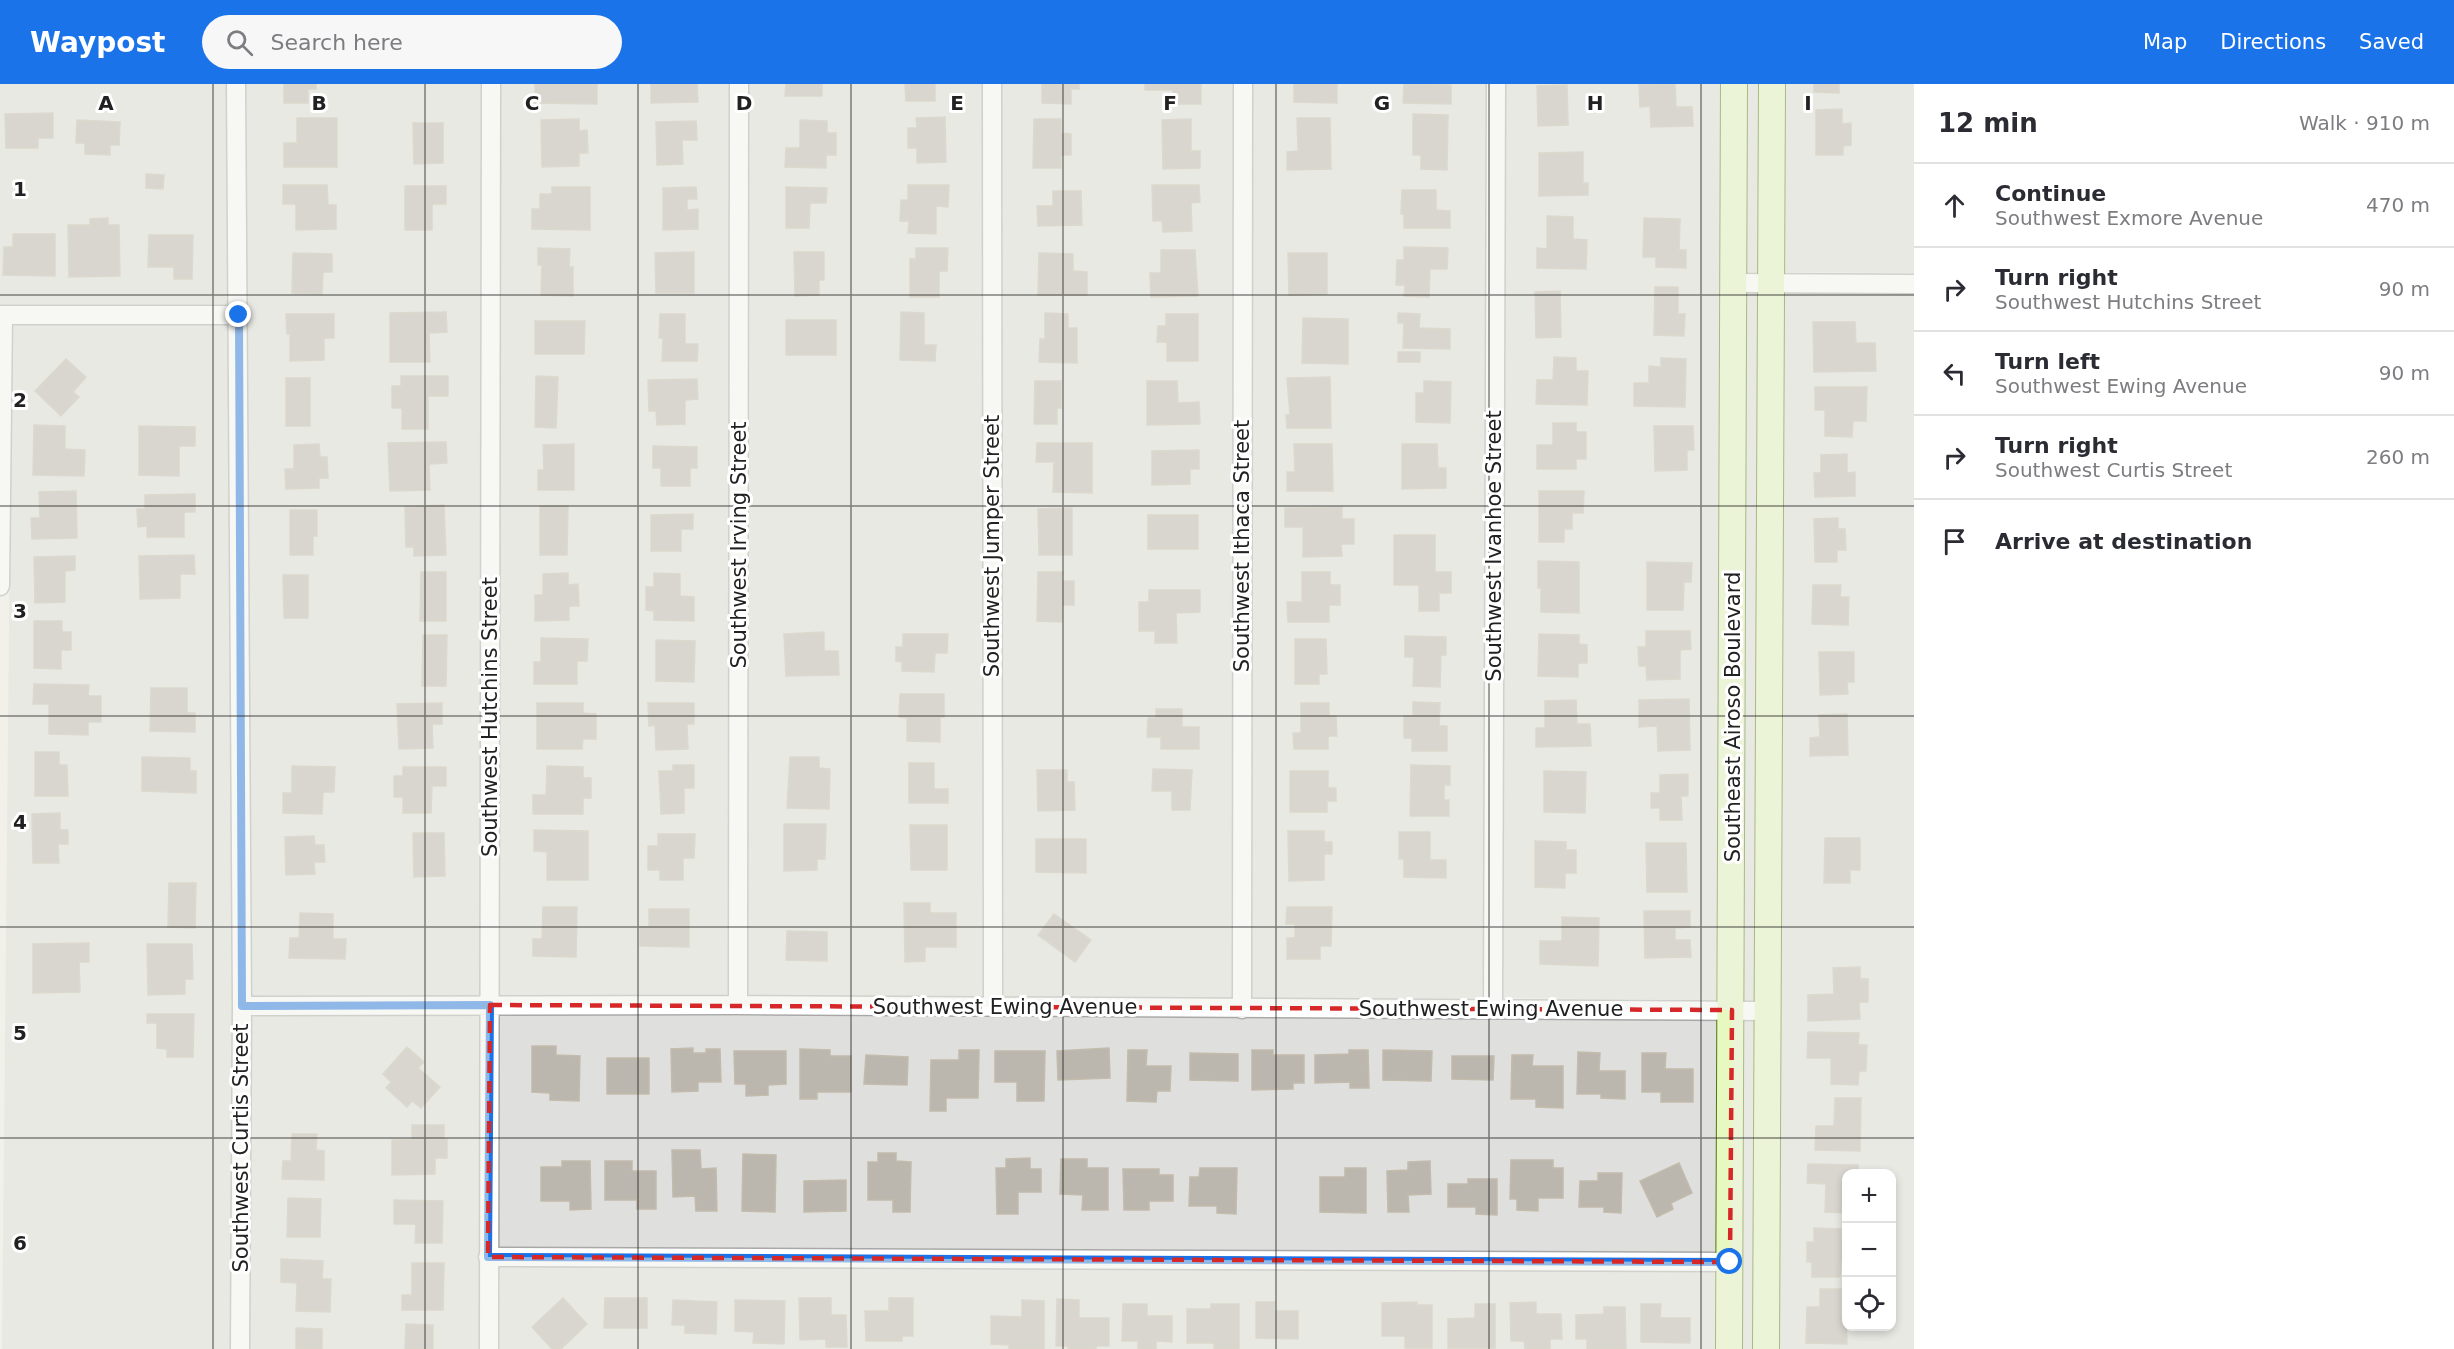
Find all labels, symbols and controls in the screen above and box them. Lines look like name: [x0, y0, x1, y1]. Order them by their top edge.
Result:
search box: [202, 15, 622, 69]
text: Waypost: [30, 26, 166, 59]
icon: search: [223, 26, 256, 59]
text: Search here: [271, 30, 403, 55]
text: Map: [2143, 30, 2187, 54]
text: Directions: [2220, 30, 2326, 54]
text: Saved: [2359, 30, 2424, 54]
text: A: [98, 91, 114, 115]
text: B: [311, 91, 327, 115]
text: C: [525, 91, 539, 115]
text: D: [736, 91, 752, 115]
text: E: [950, 91, 964, 115]
text: F: [1163, 91, 1177, 115]
text: G: [1374, 91, 1390, 115]
text: H: [1587, 91, 1603, 115]
text: I: [1804, 91, 1812, 115]
text: 12 min: [1938, 108, 2038, 138]
text: Walk · 910 m: [2299, 111, 2430, 135]
text: 1: [13, 177, 27, 201]
text: Continue: [1995, 181, 2106, 206]
icon: ahead: [1938, 189, 1971, 222]
text: 470 m: [2366, 193, 2430, 217]
text: Southwest Exmore Avenue: [1995, 206, 2263, 230]
text: Turn right: [1995, 265, 2118, 290]
icon: right: [1938, 273, 1971, 306]
text: 90 m: [2379, 277, 2430, 301]
text: Southwest Hutchins Street: [1995, 290, 2261, 314]
route end: [225, 301, 251, 327]
text: Turn left: [1995, 349, 2100, 374]
icon: left: [1938, 357, 1971, 390]
text: 90 m: [2379, 361, 2430, 385]
text: Southwest Ewing Avenue: [1995, 374, 2247, 398]
text: 2: [13, 388, 27, 412]
street label: Southwest Ivanhoe Street: [1482, 410, 1506, 682]
street label: Southwest Jumper Street: [980, 415, 1004, 677]
street label: Southwest Ithaca Street: [1230, 420, 1254, 672]
street label: Southwest Irving Street: [727, 421, 751, 669]
text: Turn right: [1995, 433, 2118, 458]
icon: right: [1938, 441, 1971, 474]
text: 260 m: [2366, 445, 2430, 469]
text: Southwest Curtis Street: [1995, 458, 2232, 482]
icon: arrive: [1938, 525, 1971, 558]
text: Arrive at destination: [1995, 529, 2252, 554]
street label: Southeast Airoso Boulevard: [1721, 572, 1745, 862]
street label: Southwest Hutchins Street: [478, 577, 502, 857]
text: 3: [13, 599, 27, 623]
text: 4: [13, 810, 27, 834]
street label: Southwest Ewing Avenue: [873, 995, 1137, 1019]
street label: Southwest Ewing Avenue: [1359, 997, 1623, 1021]
text: 5: [13, 1021, 27, 1045]
street label: Southwest Curtis Street: [229, 1023, 253, 1273]
map controls: [1842, 1169, 1896, 1331]
button: +: [1842, 1169, 1896, 1223]
button: −: [1842, 1223, 1896, 1277]
text: 6: [13, 1231, 27, 1255]
route start: [1716, 1248, 1742, 1274]
button: locate: [1842, 1277, 1896, 1331]

